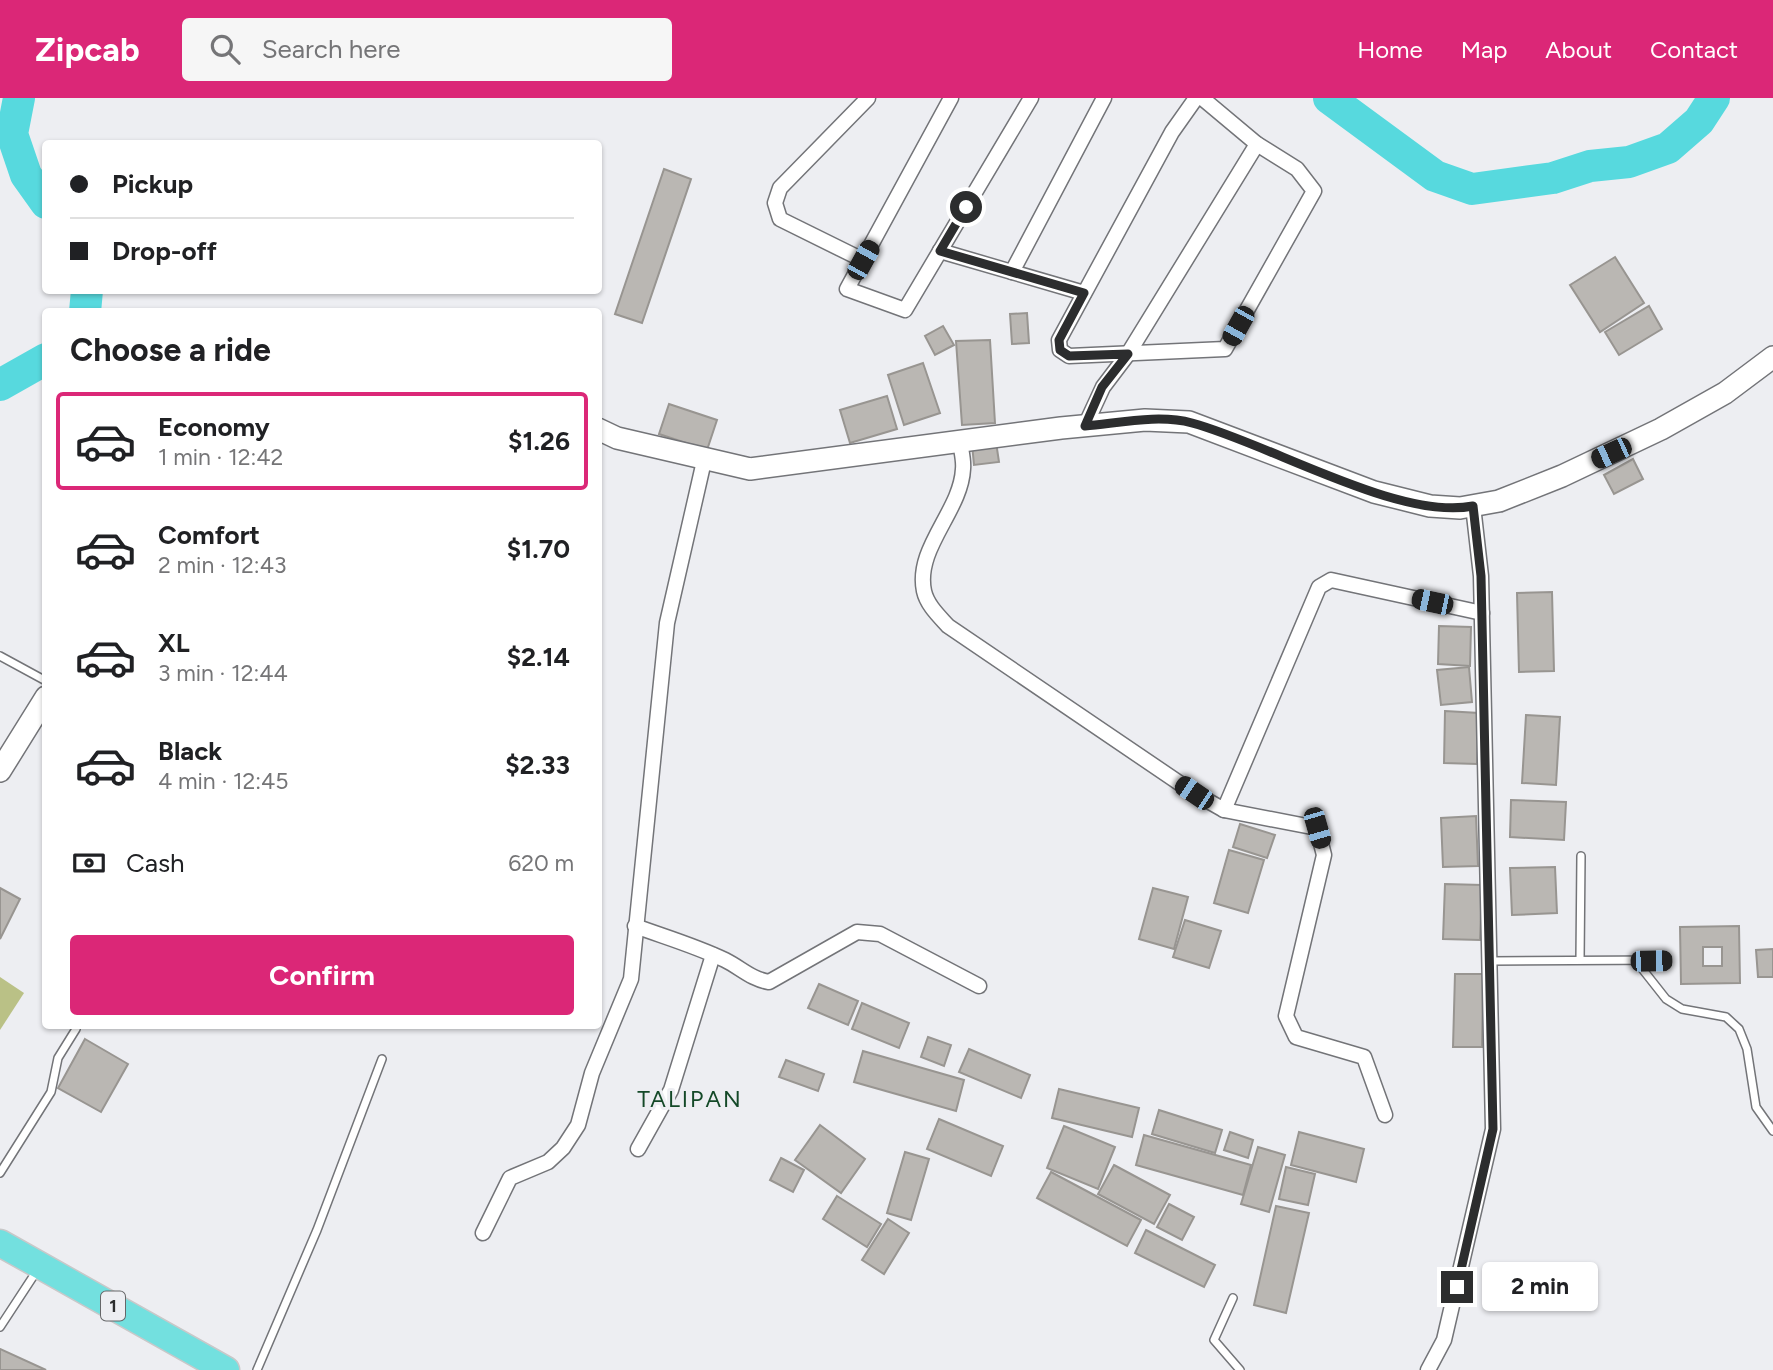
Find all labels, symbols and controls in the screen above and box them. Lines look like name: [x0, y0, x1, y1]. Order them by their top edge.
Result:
search box: [182, 18, 672, 81]
text: Zipcab: [35, 30, 140, 69]
icon: search: [206, 30, 244, 68]
text: Search here: [262, 33, 401, 65]
text: Home: [1357, 35, 1423, 64]
text: Map: [1461, 35, 1507, 64]
text: About: [1545, 35, 1612, 64]
text: Contact: [1650, 35, 1738, 64]
text: Pickup: [112, 168, 193, 200]
route start: [950, 191, 982, 223]
text: Drop-off: [112, 235, 217, 267]
car: [844, 237, 883, 283]
car: [1219, 303, 1258, 349]
text: Choose a ride: [70, 331, 271, 369]
icon: car: [74, 410, 137, 473]
text: Economy: [158, 411, 270, 443]
text: $1.26: [508, 425, 570, 457]
car: [1588, 435, 1635, 471]
text: 1 min · 12:42: [158, 443, 283, 471]
icon: car: [74, 518, 137, 581]
text: Comfort: [158, 519, 260, 551]
text: $1.70: [507, 533, 570, 565]
text: 2 min · 12:43: [158, 551, 286, 579]
car: [1410, 587, 1455, 617]
icon: car: [74, 626, 137, 689]
text: XL: [158, 627, 190, 659]
text: $2.14: [507, 641, 570, 673]
text: 3 min · 12:44: [158, 659, 288, 687]
icon: car: [74, 734, 137, 797]
text: Black: [158, 735, 222, 767]
text: $2.33: [505, 749, 570, 781]
text: 4 min · 12:45: [158, 767, 289, 795]
car: [1171, 773, 1218, 813]
car: [1302, 805, 1333, 851]
icon: cash: [70, 844, 108, 882]
text: Cash: [126, 847, 185, 879]
text: 620 m: [508, 849, 574, 877]
button: Confirm: [70, 935, 574, 1015]
car: [1630, 950, 1673, 972]
district label: TALIPAN: [637, 1085, 743, 1113]
callout: 2 min: [1482, 1262, 1597, 1312]
route end: [1441, 1271, 1473, 1303]
text: 2 min: [1511, 1272, 1569, 1300]
road number: 1: [101, 1292, 125, 1321]

